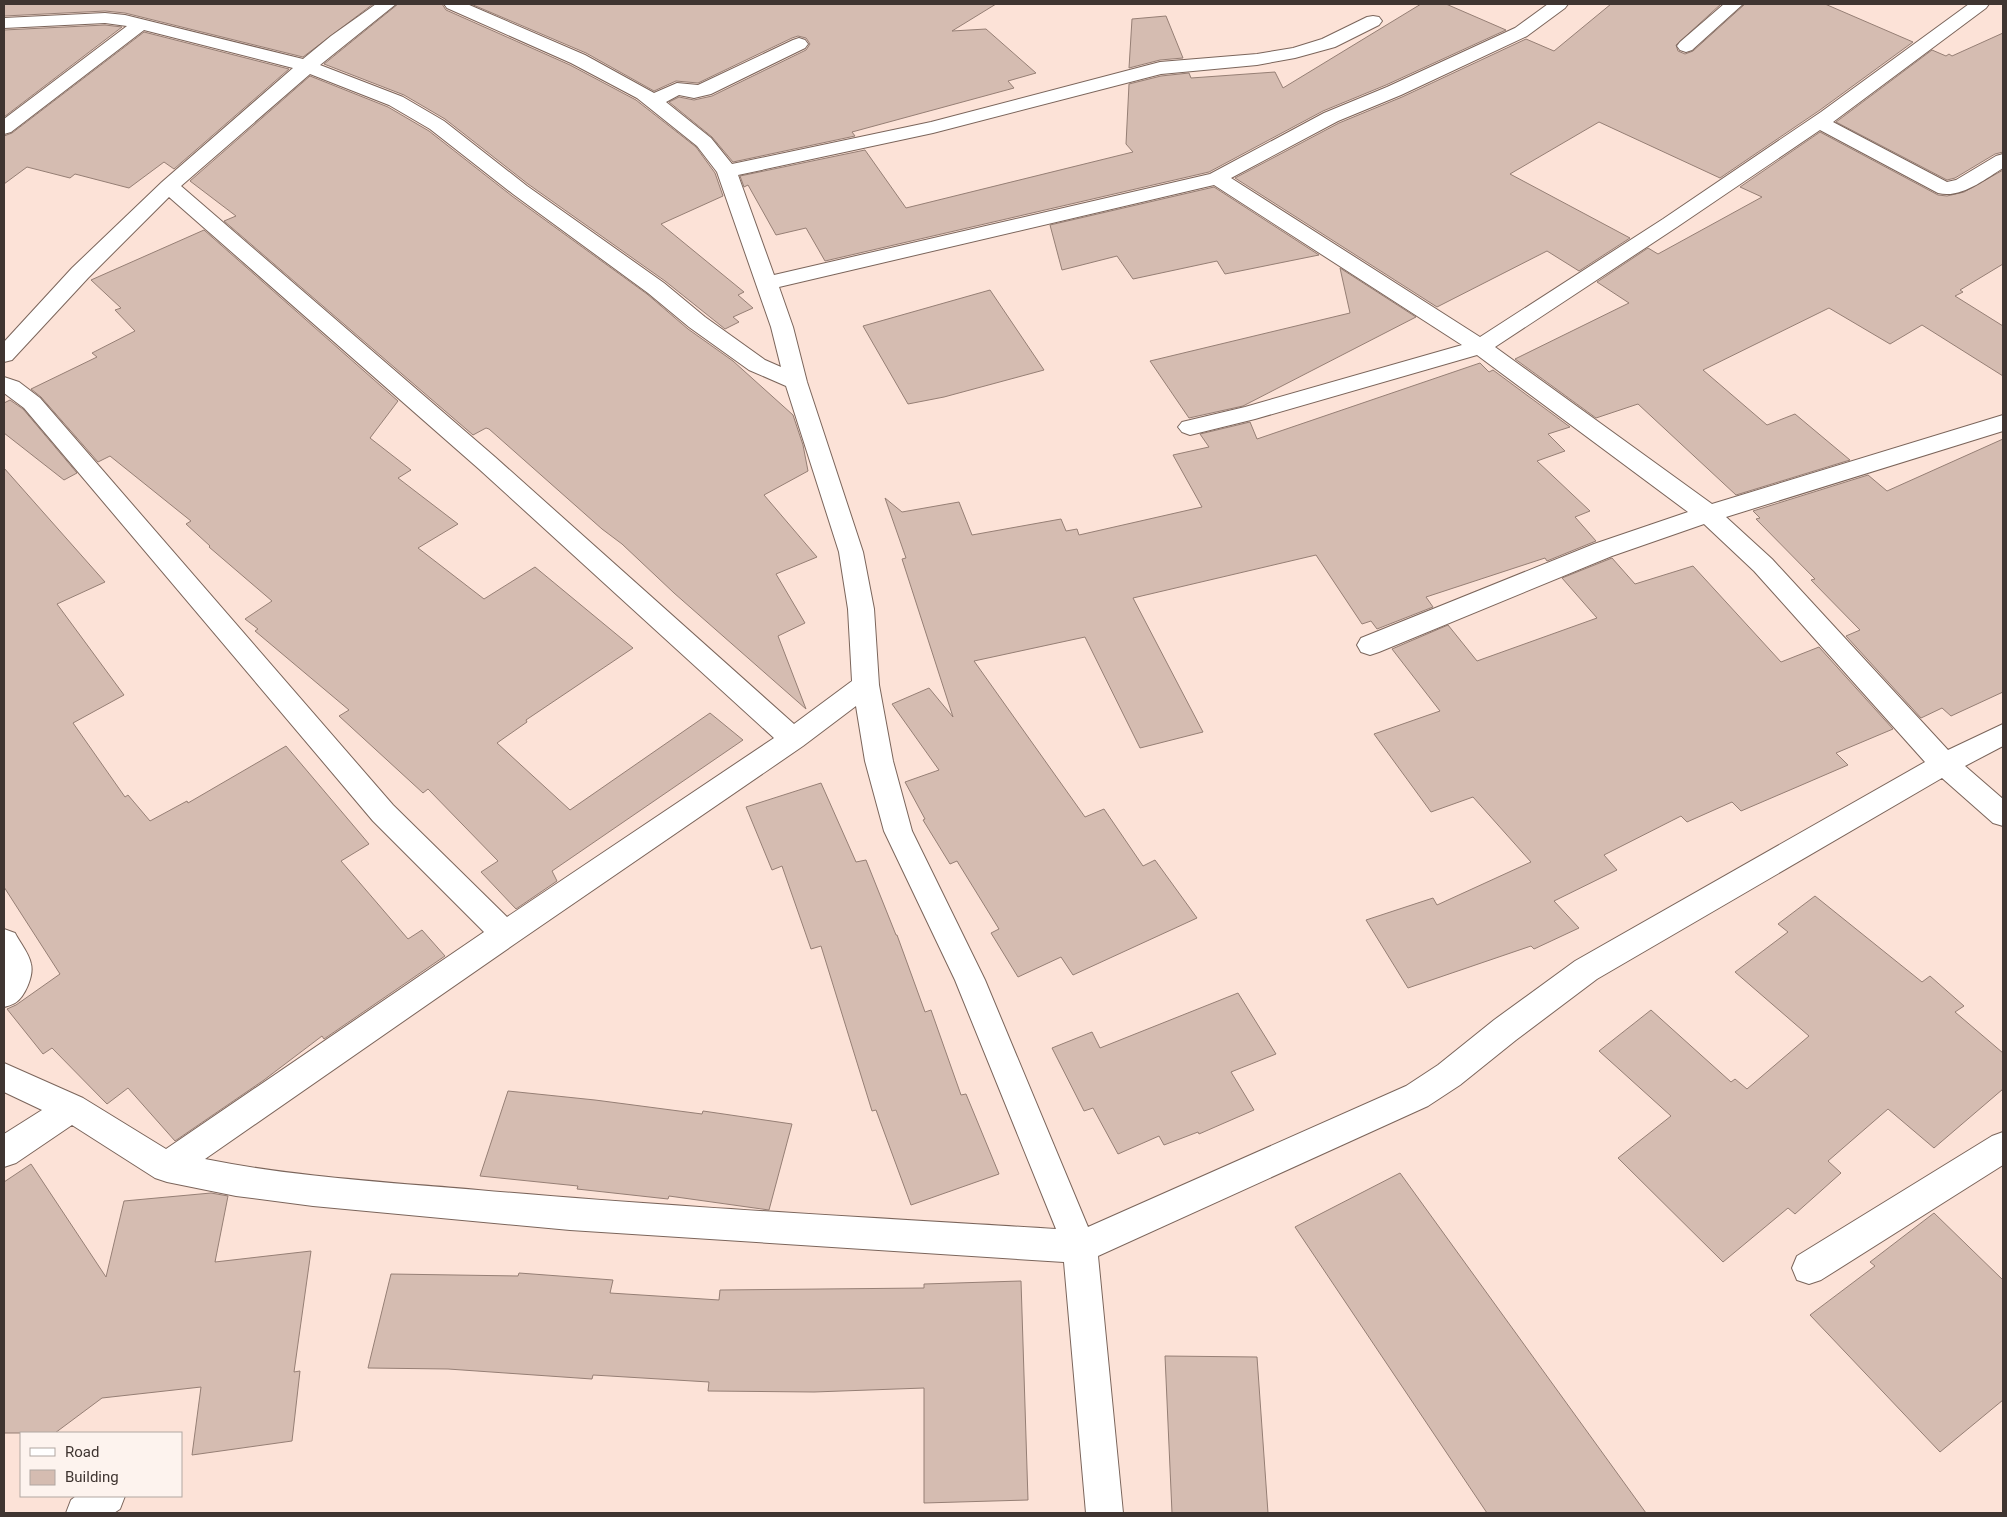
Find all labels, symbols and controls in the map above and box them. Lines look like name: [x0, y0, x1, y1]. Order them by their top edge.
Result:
legend: [20, 1432, 182, 1497]
text: Road: [65, 1443, 99, 1461]
text: Building: [65, 1468, 119, 1486]

